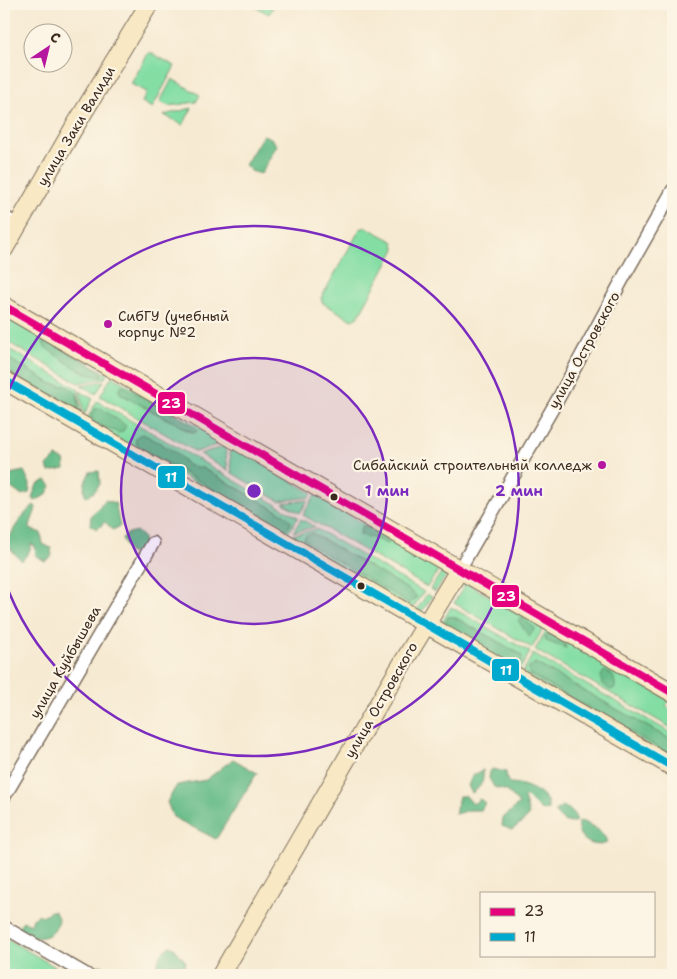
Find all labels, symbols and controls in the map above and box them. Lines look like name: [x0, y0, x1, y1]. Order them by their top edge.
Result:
north arrow: [22, 22, 72, 72]
text: С: [47, 28, 64, 47]
street label: улица Заки Валиди: [33, 63, 119, 189]
street label: улица Островского: [544, 288, 624, 412]
place label: СибГУ (учебный корпус №2: [118, 307, 229, 341]
marker: СибГУ (учебный корпус №2: [102, 318, 114, 330]
line badge: 23: [157, 391, 186, 415]
text: 23: [161, 394, 181, 412]
place label: Сибайский строительный колледж: [353, 456, 593, 474]
marker: Сибайский строительный колледж: [596, 459, 608, 471]
line badge: 11: [157, 465, 186, 489]
text: 11: [165, 468, 177, 486]
text: 1 мин: [365, 481, 409, 501]
text: 2 мин: [495, 481, 543, 501]
centre of rings: [245, 482, 263, 500]
unlabelled marker: [329, 492, 339, 502]
unlabelled marker: [356, 581, 366, 591]
line badge: 23: [491, 584, 520, 608]
text: 23: [496, 587, 516, 605]
street label: улица Куйбышева: [25, 602, 105, 722]
street label: улица Островского: [340, 639, 422, 761]
line badge: 11: [491, 658, 520, 682]
text: 11: [500, 661, 512, 679]
legend: [480, 892, 654, 956]
text: 23: [524, 901, 544, 921]
text: 11: [524, 927, 536, 947]

